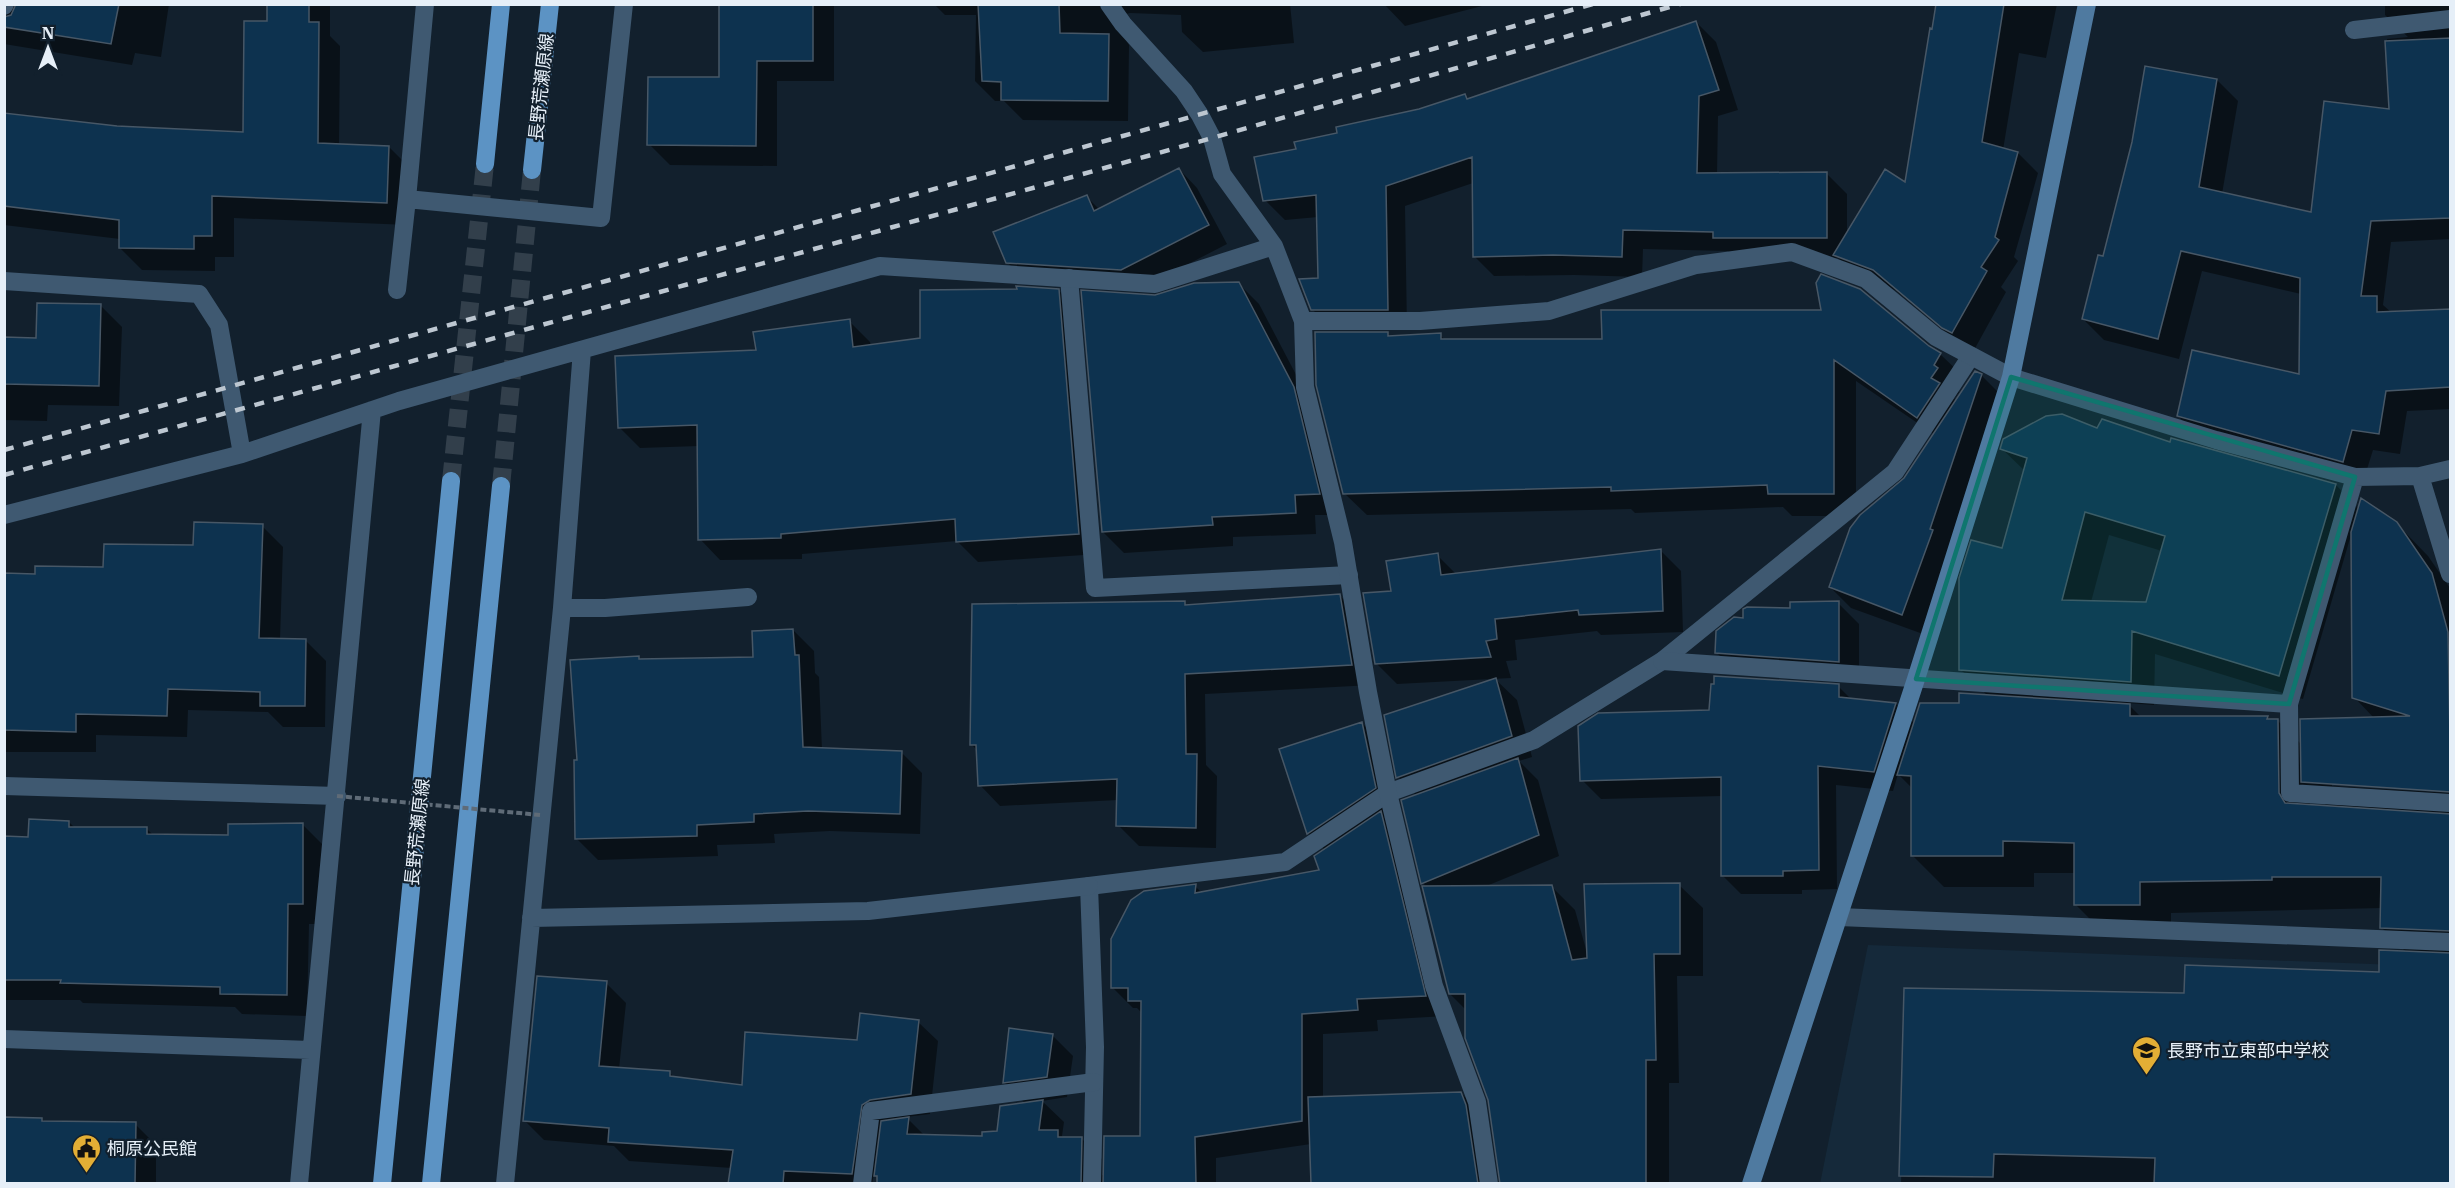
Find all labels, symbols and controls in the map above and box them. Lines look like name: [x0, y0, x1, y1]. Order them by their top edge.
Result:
north arrow: [18, 18, 78, 78]
text: N: [42, 23, 54, 43]
street label: 長野荒瀬原線: [524, 32, 558, 142]
street label: 長野荒瀬原線: [400, 777, 434, 887]
school or university icon: 長野市立東部中学校: [2130, 1034, 2162, 1076]
place label: 長野市立東部中学校: [2167, 1039, 2329, 1062]
public building icon: 桐原公民館: [70, 1132, 102, 1174]
place label: 桐原公民館: [107, 1137, 197, 1160]

